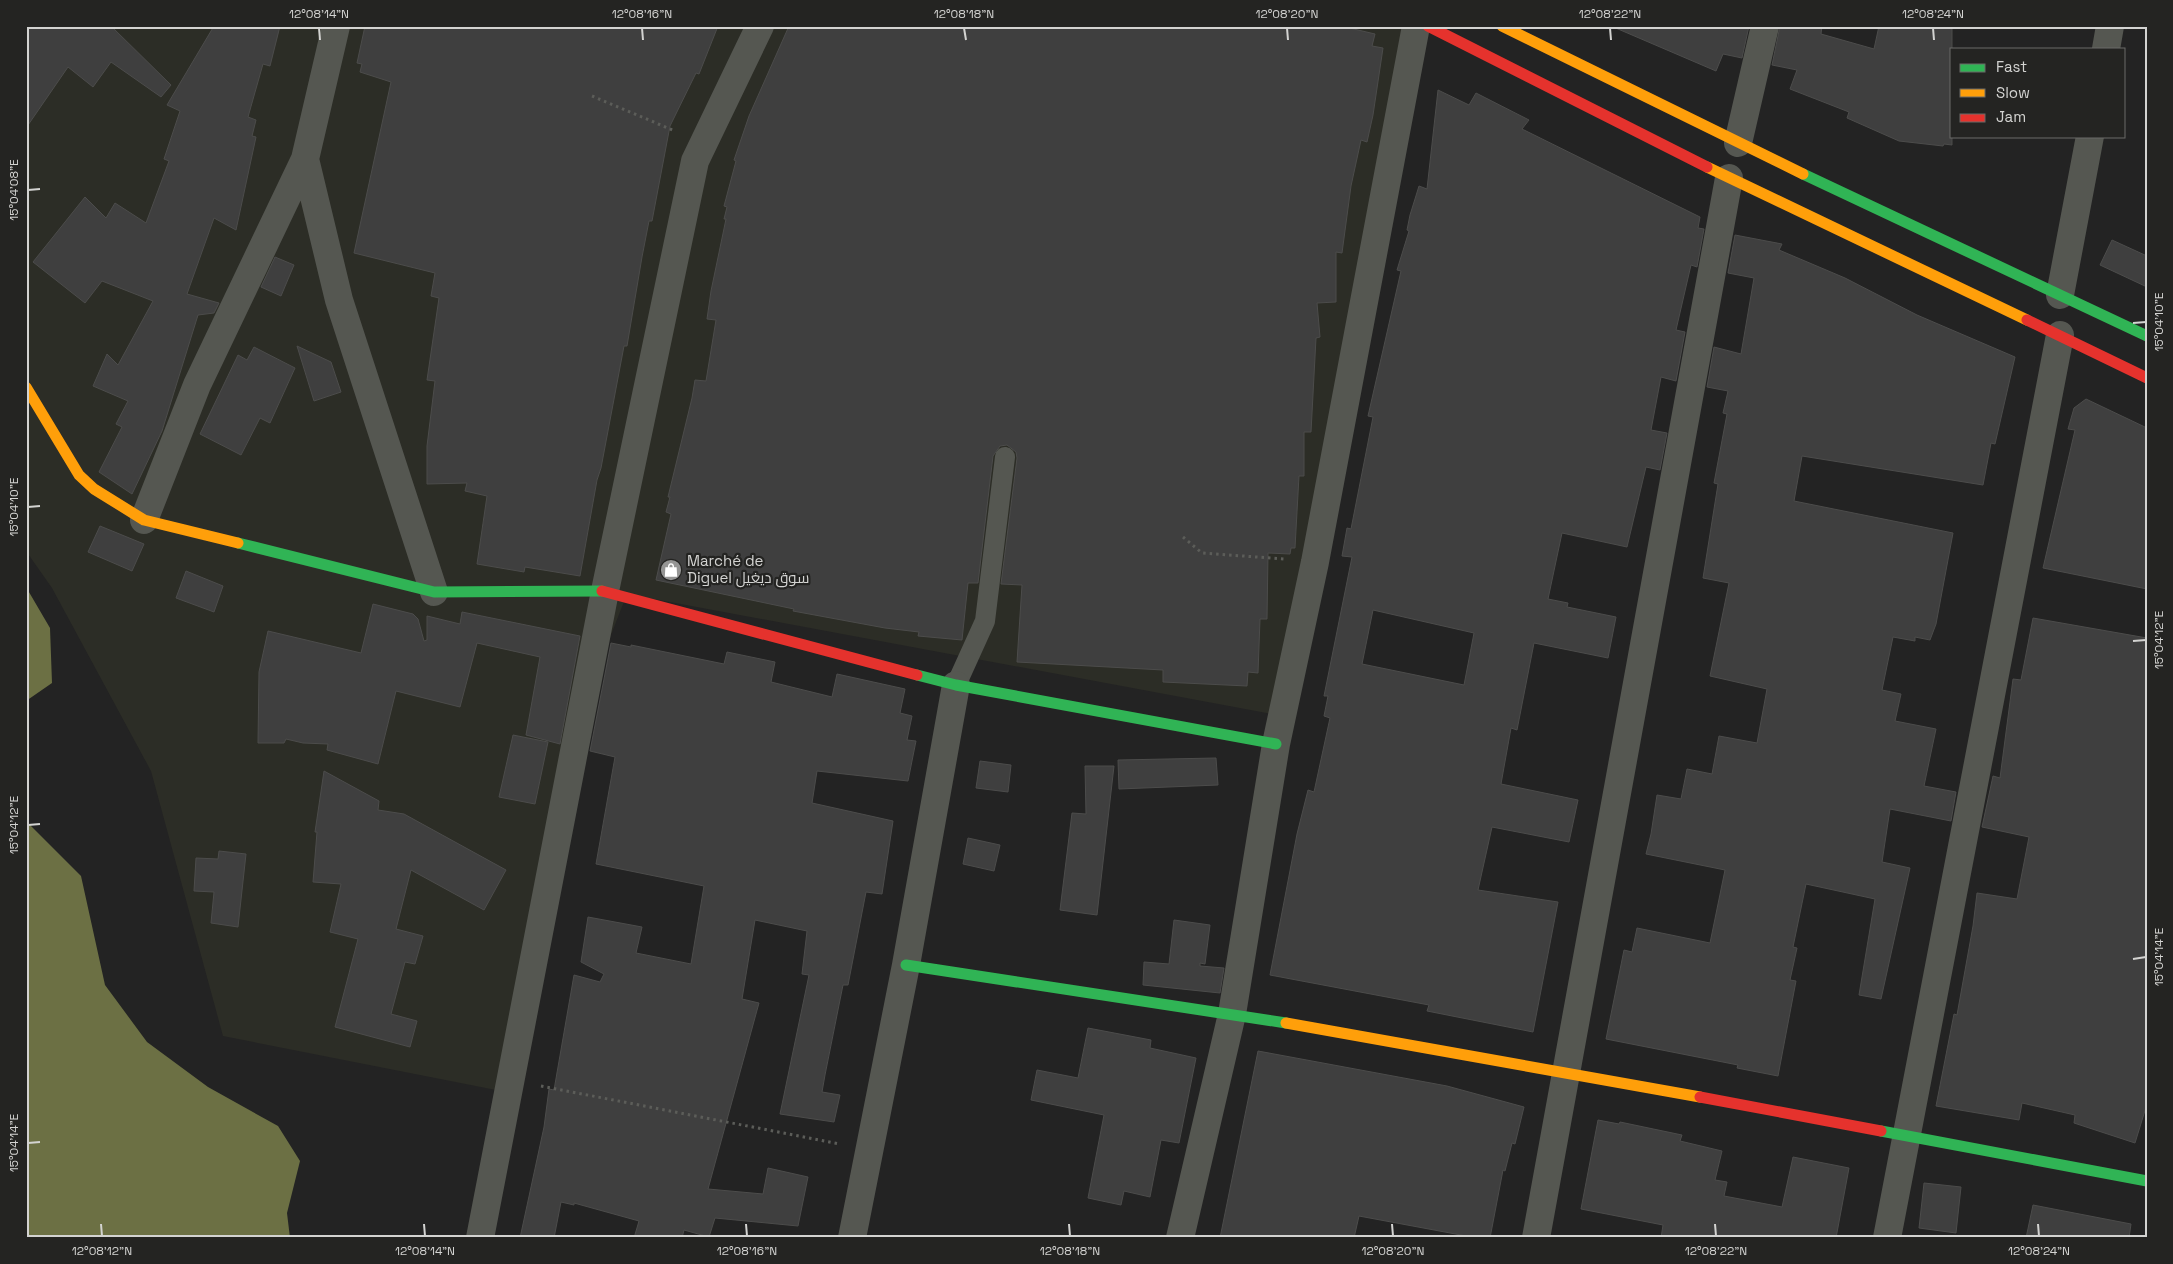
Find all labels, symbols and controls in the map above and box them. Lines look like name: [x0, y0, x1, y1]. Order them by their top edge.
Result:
text: 12°08'14"N: [289, 6, 349, 22]
text: 12°08'16"N: [612, 6, 672, 22]
text: 12°08'18"N: [934, 6, 994, 22]
text: 12°08'20"N: [1255, 6, 1319, 22]
text: 12°08'22"N: [1579, 6, 1641, 22]
text: 12°08'24"N: [1902, 6, 1964, 22]
legend: [1950, 48, 2126, 138]
text: Fast: [1996, 57, 2027, 76]
text: Slow: [1996, 83, 2030, 102]
text: Jam: [1996, 107, 2026, 126]
text: 15°04'08"E: [6, 159, 22, 221]
text: 15°04'10"E: [2151, 292, 2167, 352]
text: 15°04'10"E: [6, 477, 22, 537]
place label: Marché de Diguel سوق ديغيل: [687, 551, 809, 588]
shop icon: Marché de Diguel سوق ديغيل: [659, 558, 683, 582]
text: 15°04'12"E: [2151, 610, 2167, 669]
text: 15°04'12"E: [6, 795, 22, 854]
text: 15°04'14"E: [2151, 928, 2167, 986]
text: 15°04'14"E: [6, 1114, 22, 1172]
text: 12°08'12"N: [72, 1243, 132, 1259]
text: 12°08'14"N: [395, 1243, 455, 1259]
text: 12°08'16"N: [717, 1243, 777, 1259]
text: 12°08'18"N: [1040, 1243, 1100, 1259]
text: 12°08'20"N: [1361, 1243, 1425, 1259]
text: 12°08'22"N: [1685, 1243, 1747, 1259]
text: 12°08'24"N: [2008, 1243, 2070, 1259]

